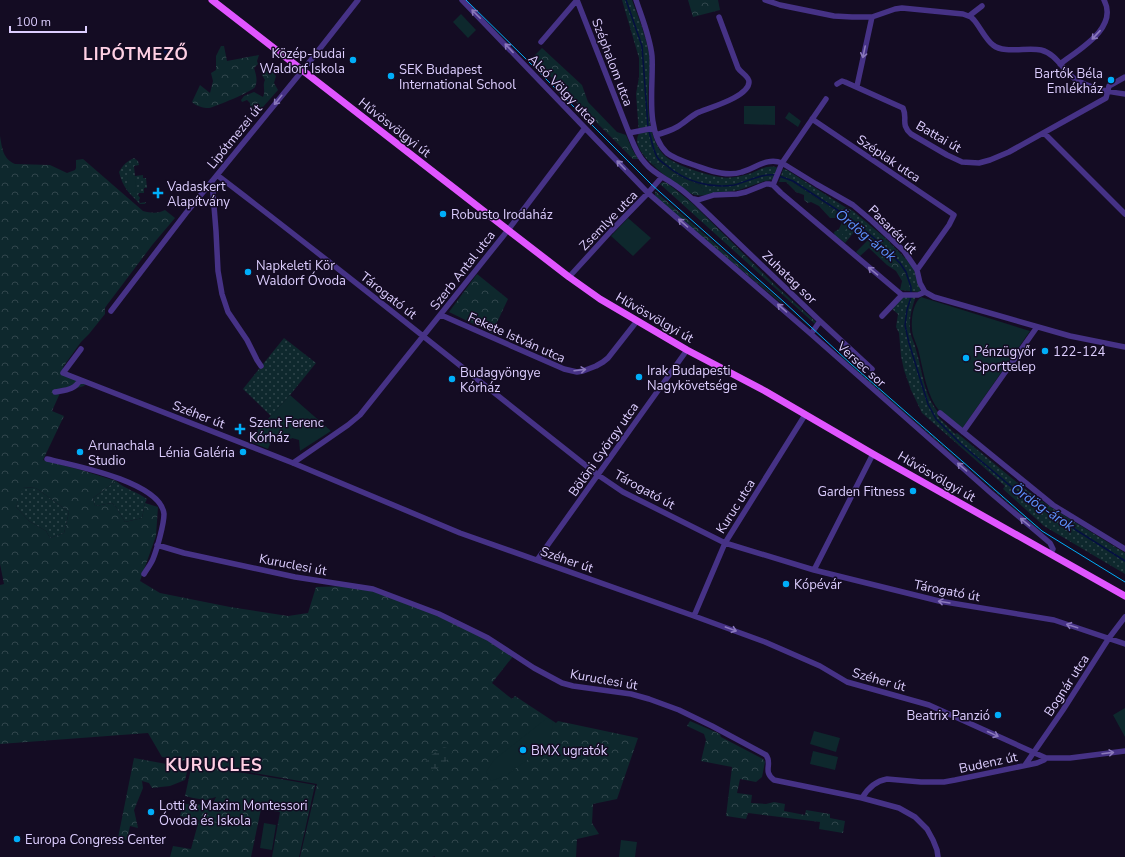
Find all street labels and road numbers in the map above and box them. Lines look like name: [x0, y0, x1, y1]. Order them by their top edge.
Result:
street label: Széphalom utca: [587, 16, 637, 109]
street label: Alsó Völgy utca: [524, 51, 601, 129]
street label: Hűvösvölgyi út: [354, 94, 435, 162]
street label: Lipótmezei út: [203, 100, 267, 173]
street label: Battai út: [912, 117, 965, 157]
street label: Széplak utca: [853, 131, 924, 187]
street label: Zsemlye utca: [575, 187, 642, 255]
street label: Pasaréti út: [864, 201, 921, 258]
street label: Szerb Antal utca: [426, 227, 500, 314]
street label: Zuhatag sor: [758, 247, 821, 309]
street label: Tárogató út: [356, 268, 421, 324]
street label: Hűvösvölgyi út: [612, 288, 697, 348]
street label: Fekete István utca: [465, 308, 568, 367]
street label: Versec sor: [832, 337, 890, 392]
street label: Széher út: [170, 397, 228, 433]
street label: Bölöni György utca: [565, 399, 643, 500]
street label: Hűvösvölgyi út: [894, 447, 979, 507]
street label: Tárogató út: [611, 466, 679, 514]
street label: Kuruc utca: [712, 476, 760, 537]
street label: Széher út: [538, 542, 596, 578]
street label: Kuruclesi út: [258, 550, 329, 580]
street label: Tárogató út: [912, 576, 982, 606]
street label: Bognár utca: [1040, 651, 1094, 720]
street label: Széher út: [850, 664, 908, 696]
street label: Kuruclesi út: [569, 665, 640, 695]
street label: Budenz út: [957, 748, 1019, 778]

